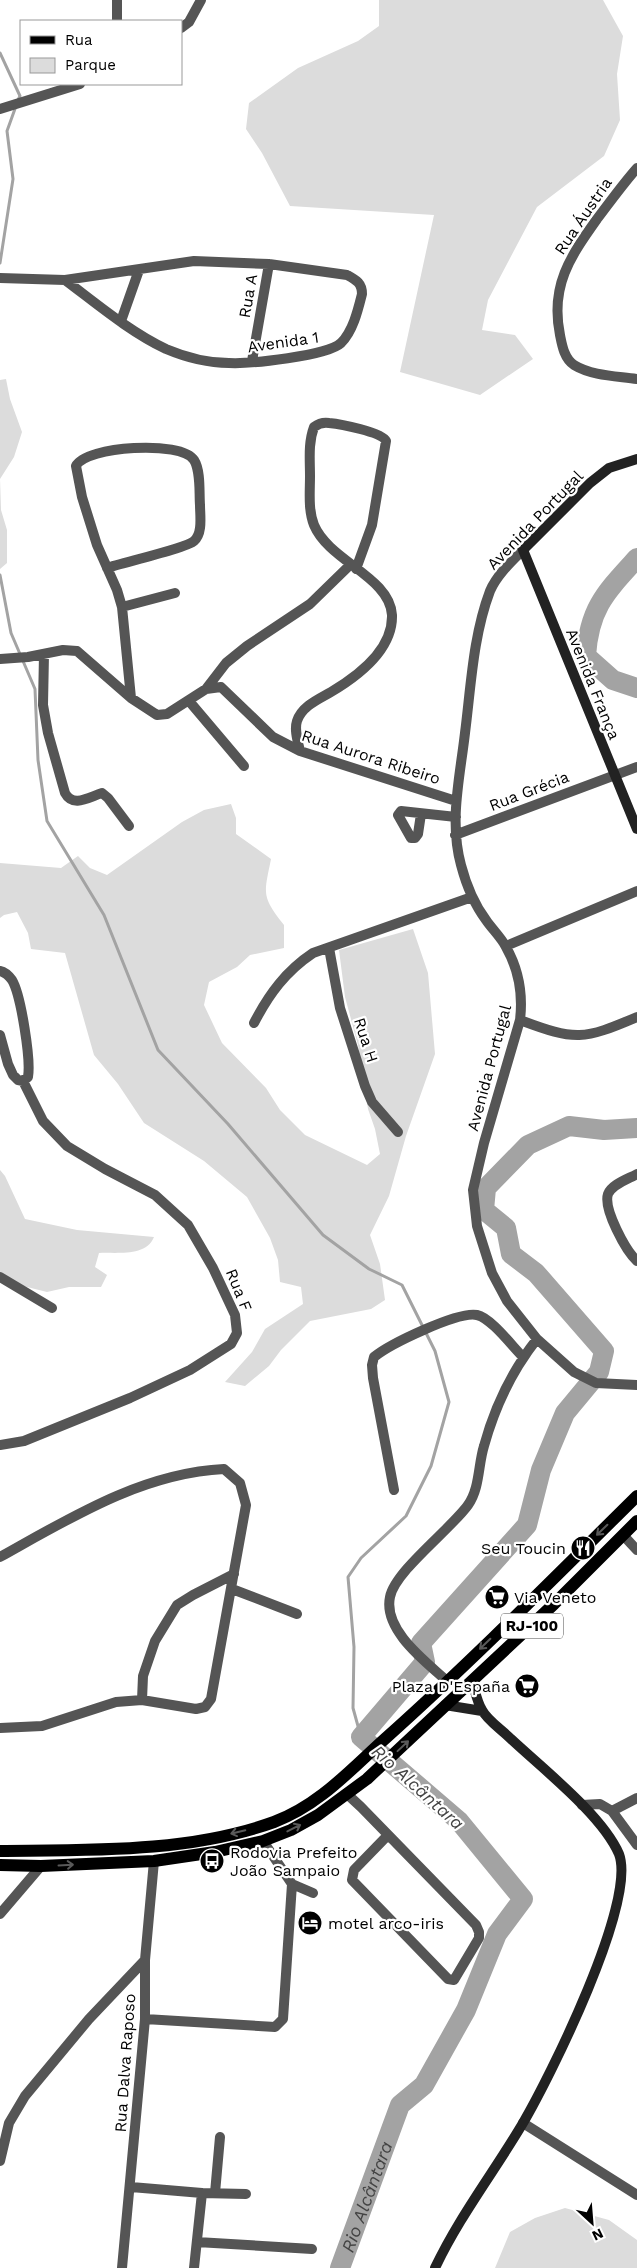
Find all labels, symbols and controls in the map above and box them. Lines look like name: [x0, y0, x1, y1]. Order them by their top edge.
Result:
legend: [20, 20, 182, 85]
text: Rua: [65, 31, 93, 49]
text: Parque: [65, 56, 116, 74]
street label: Rua Áustria: [550, 174, 616, 258]
street label: Rua A: [235, 272, 261, 320]
street label: Avenida 1: [246, 328, 320, 356]
street label: Avenida Portugal: [483, 466, 587, 573]
street label: Avenida França: [562, 626, 624, 742]
street label: Rua Aurora Ribeiro: [299, 726, 443, 788]
street label: Rua Grécia: [486, 767, 572, 815]
street label: Avenida Portugal: [463, 1003, 515, 1133]
street label: Rua H: [350, 1015, 382, 1065]
street label: Rua F: [222, 1266, 256, 1314]
one-way arrow: [596, 1524, 608, 1537]
restaurant icon: Seu Toucin: [570, 1535, 596, 1561]
place label: Seu Toucin: [481, 1539, 566, 1558]
supermarket icon: Via Veneto: [484, 1584, 510, 1610]
place label: Via Veneto: [514, 1588, 596, 1607]
road number: RJ-100: [501, 1614, 563, 1638]
one-way arrow: [480, 1637, 492, 1649]
supermarket icon: Plaza D'España: [514, 1673, 540, 1699]
place label: Plaza D'España: [392, 1677, 510, 1696]
water label: Rio Alcântara: [368, 1740, 468, 1834]
one-way arrow: [396, 1740, 409, 1751]
one-way arrow: [286, 1823, 301, 1832]
one-way arrow: [230, 1828, 246, 1837]
place label: Rodovia Prefeito João Sampaio: [230, 1843, 357, 1880]
bus stop icon: Rodovia Prefeito João Sampaio: [199, 1848, 225, 1874]
one-way arrow: [58, 1860, 74, 1869]
hotel icon: motel arco-iris: [297, 1910, 323, 1936]
place label: motel arco-iris: [328, 1914, 444, 1933]
street label: Rua Dalva Raposo: [111, 1993, 139, 2133]
water label: Rio Alcântara: [336, 2138, 396, 2255]
north arrow: [567, 2198, 617, 2248]
text: N: [590, 2225, 606, 2244]

